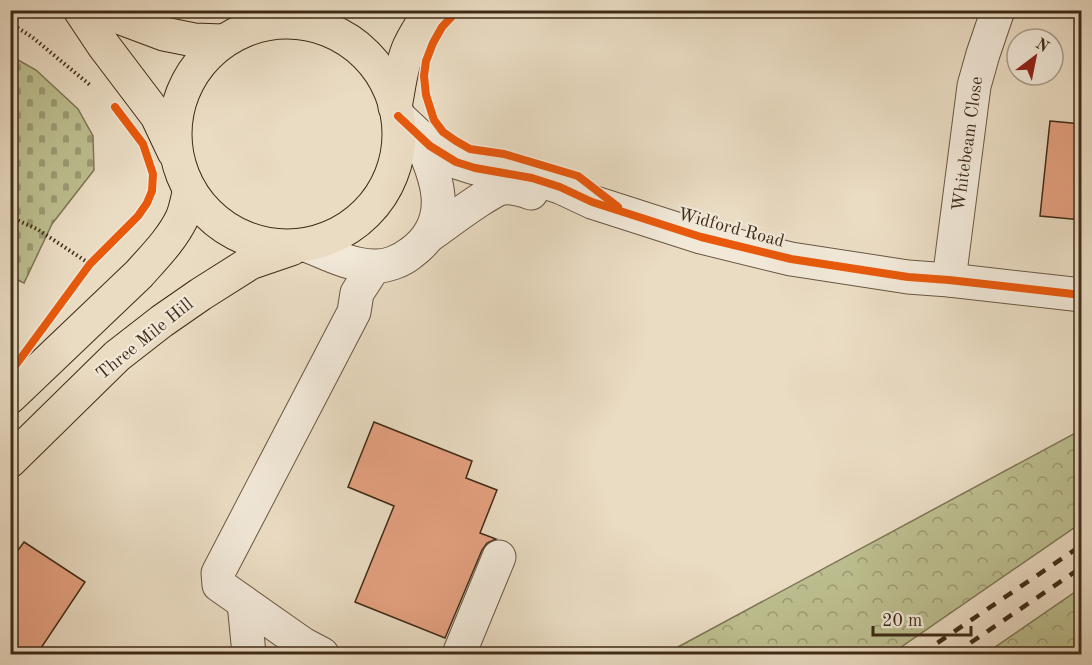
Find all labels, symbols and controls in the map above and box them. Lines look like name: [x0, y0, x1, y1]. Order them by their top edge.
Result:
north arrow: [1005, 27, 1065, 87]
text: N: [1032, 36, 1052, 56]
street label: Whitebeam Close: [950, 75, 986, 213]
street label: Widford Road: [676, 205, 786, 251]
street label: Three Mile Hill: [93, 295, 197, 383]
scale bar: [873, 599, 970, 637]
text: 20 m: [882, 612, 922, 630]

